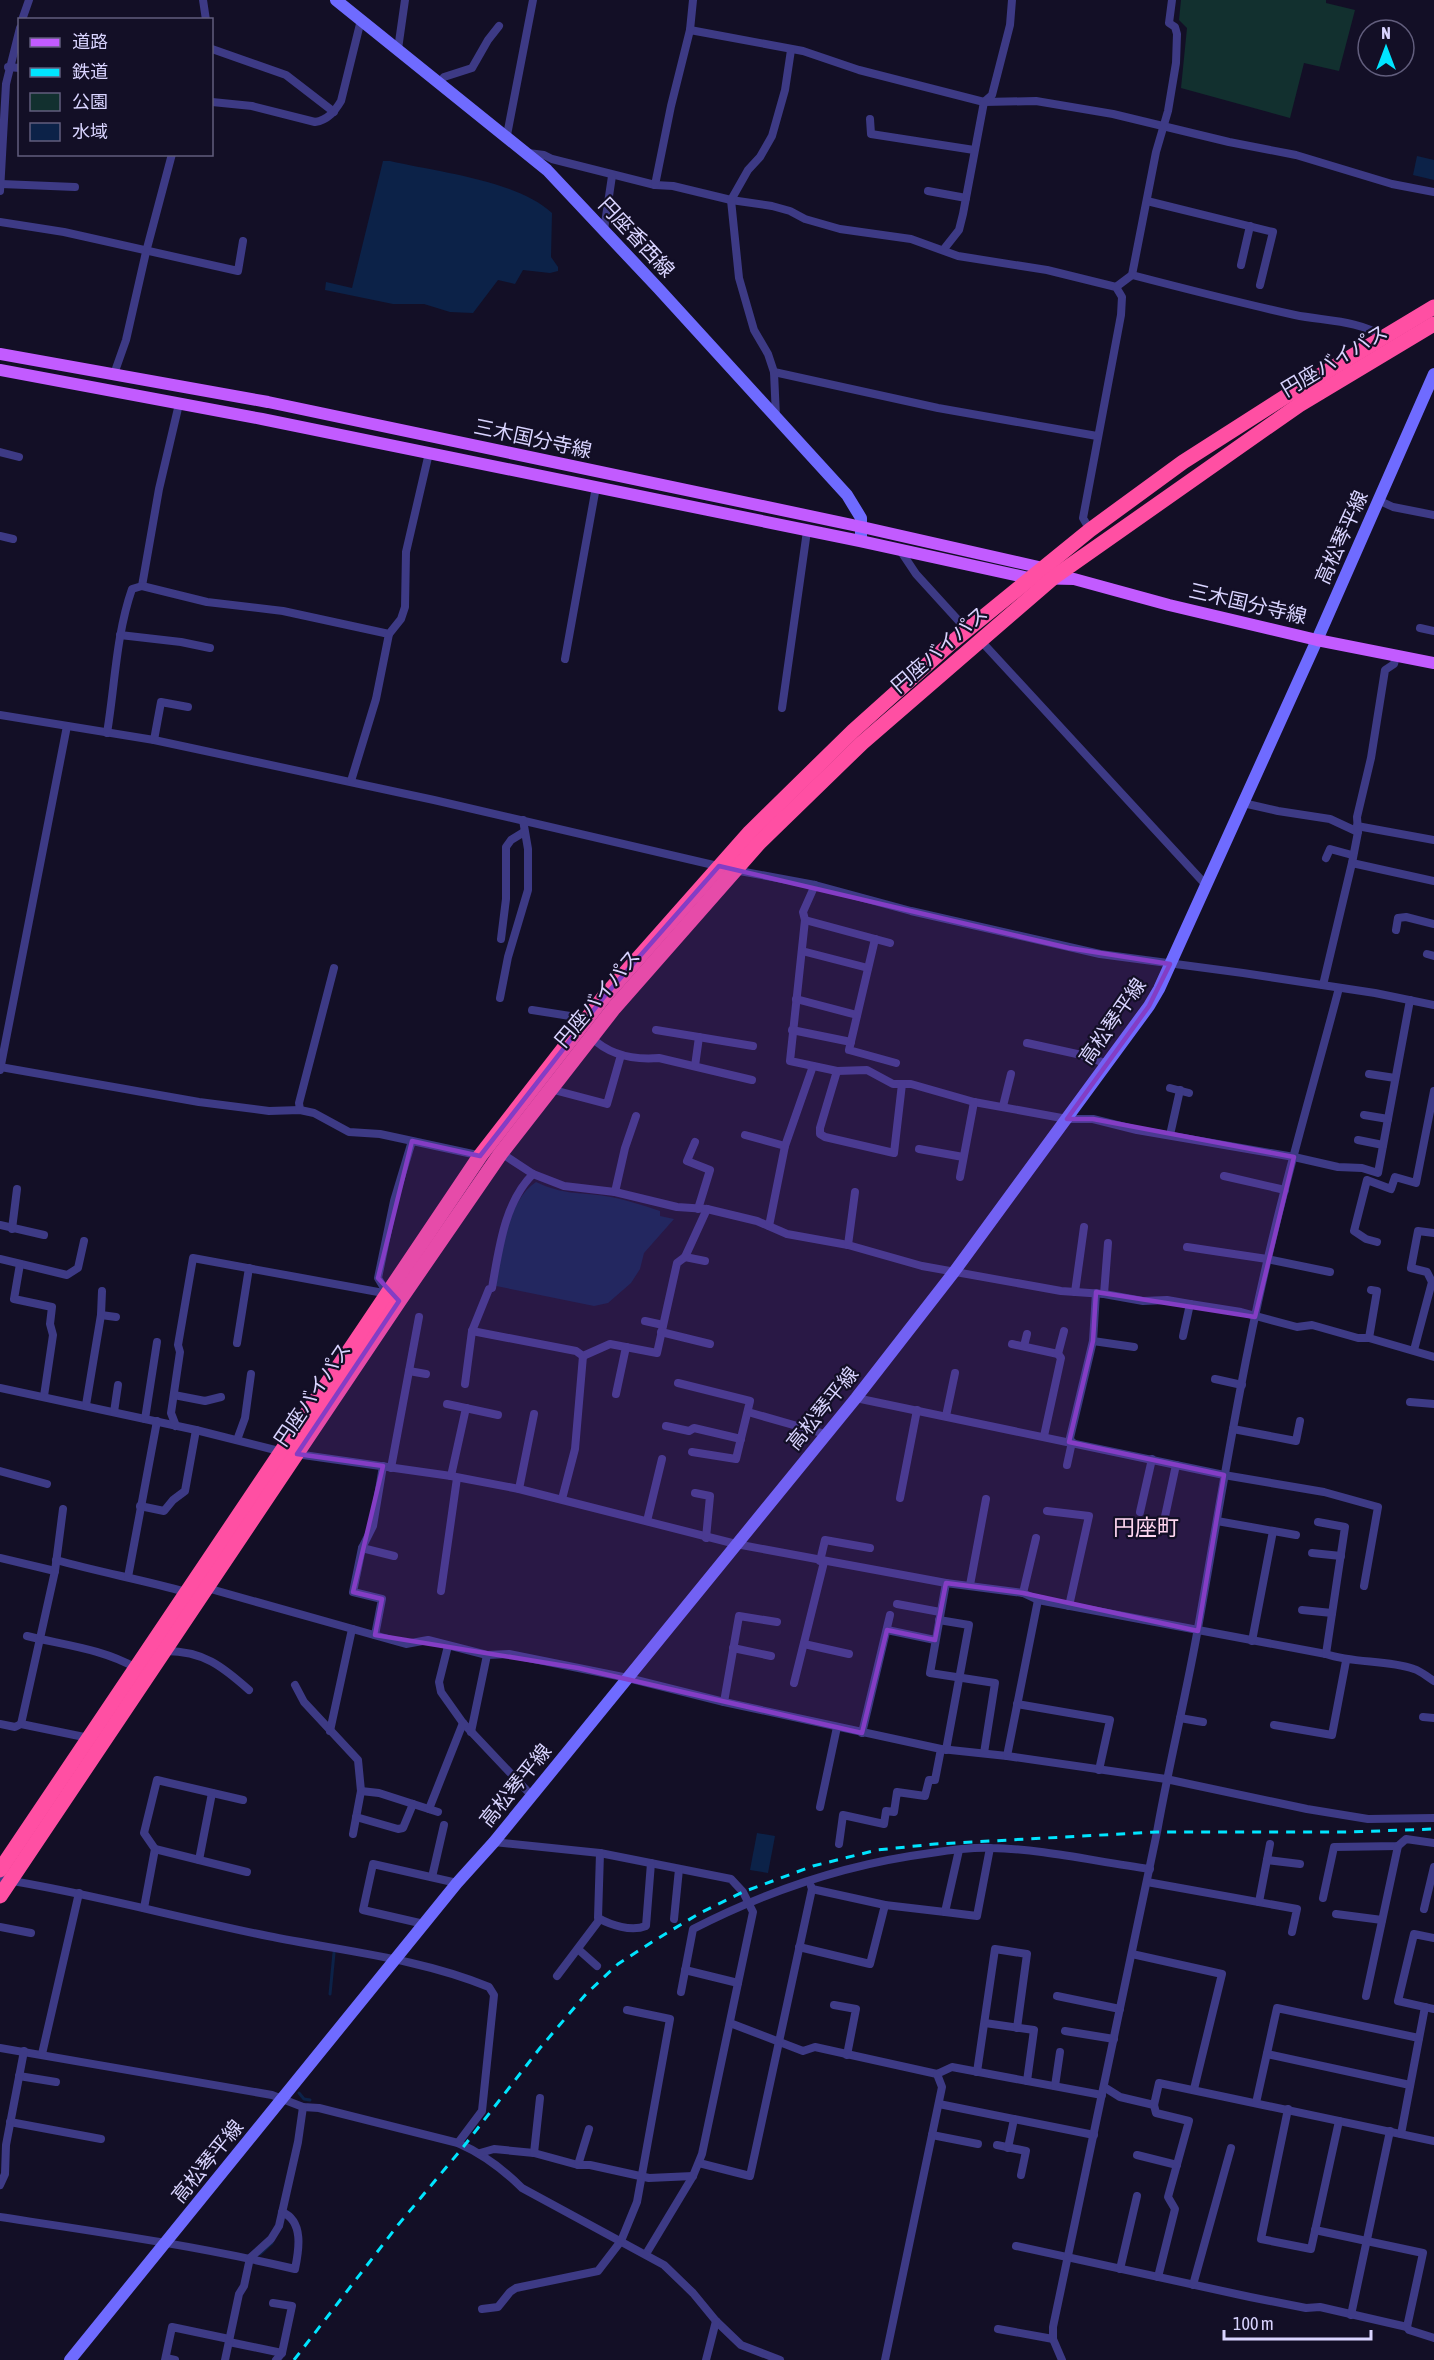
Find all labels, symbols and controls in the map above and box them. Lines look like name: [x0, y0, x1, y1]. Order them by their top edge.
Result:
legend: [18, 18, 213, 156]
north arrow: [1356, 18, 1416, 78]
text: N: [1381, 24, 1391, 42]
text: 道路: [72, 31, 108, 52]
text: 鉄道: [72, 61, 108, 82]
text: 公園: [72, 91, 108, 112]
text: 水域: [72, 121, 108, 142]
street label: 円座香西線: [594, 193, 680, 281]
street label: 円座バイパス: [1277, 319, 1391, 401]
street label: 三木国分寺線: [472, 414, 594, 462]
street label: 高松琴平線: [1310, 487, 1372, 587]
street label: 三木国分寺線: [1187, 578, 1309, 628]
street label: 円座バイパス: [886, 601, 992, 697]
street label: 円座バイパス: [550, 945, 644, 1051]
street label: 高松琴平線: [1074, 973, 1150, 1069]
street label: 円座バイパス: [269, 1338, 355, 1450]
street label: 高松琴平線: [782, 1362, 862, 1454]
district label: 円座町: [1113, 1514, 1179, 1540]
street label: 高松琴平線: [475, 1739, 555, 1831]
street label: 高松琴平線: [167, 2115, 247, 2207]
scale bar: [1224, 2303, 1371, 2341]
text: 100 m: [1233, 2313, 1274, 2334]

